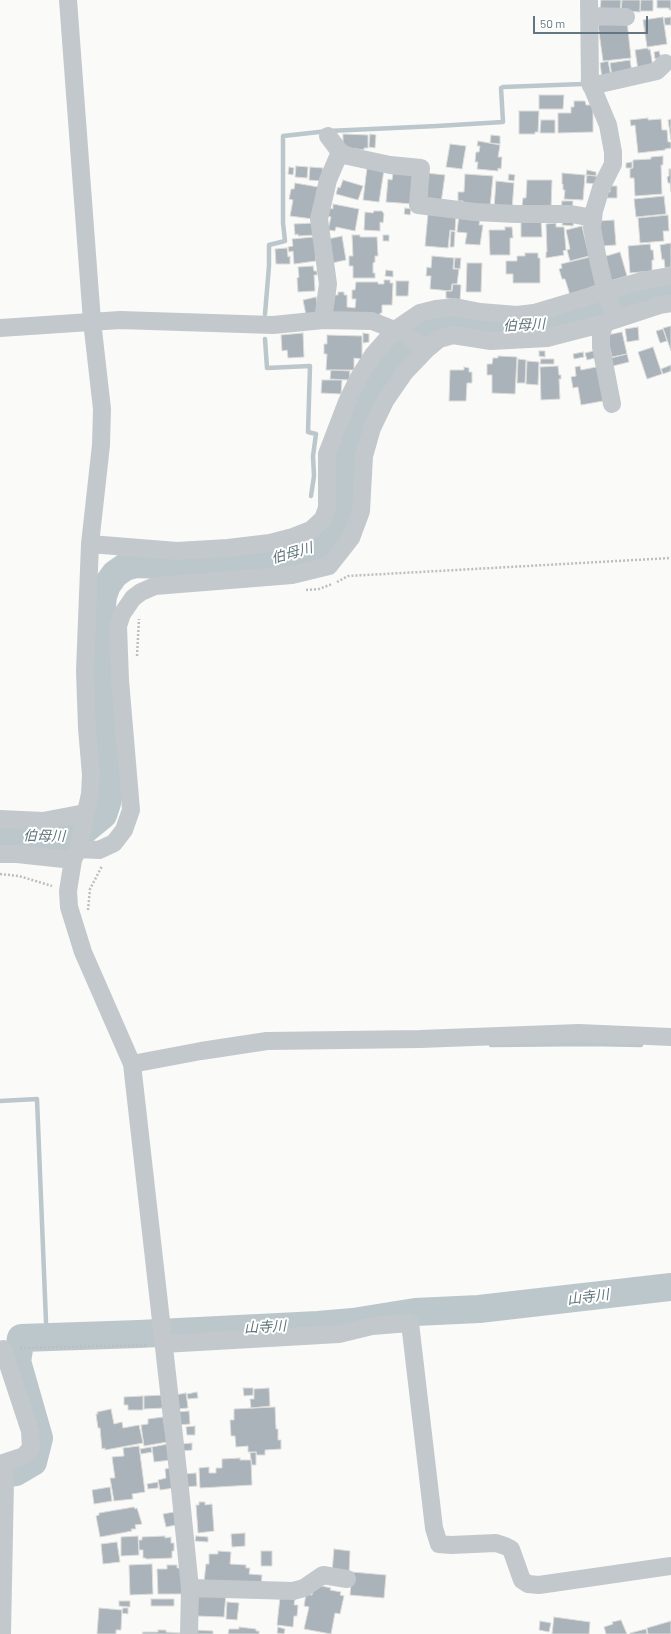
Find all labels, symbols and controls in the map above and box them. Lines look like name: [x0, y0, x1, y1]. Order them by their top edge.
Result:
scale bar: [535, 8, 650, 34]
text: 50 m: [540, 16, 565, 30]
water label: 伯母川: [503, 316, 545, 334]
water label: 伯母川: [269, 539, 315, 567]
water label: 伯母川: [23, 827, 65, 845]
water label: 山寺川: [566, 1286, 610, 1308]
water label: 山寺川: [244, 1318, 286, 1336]

